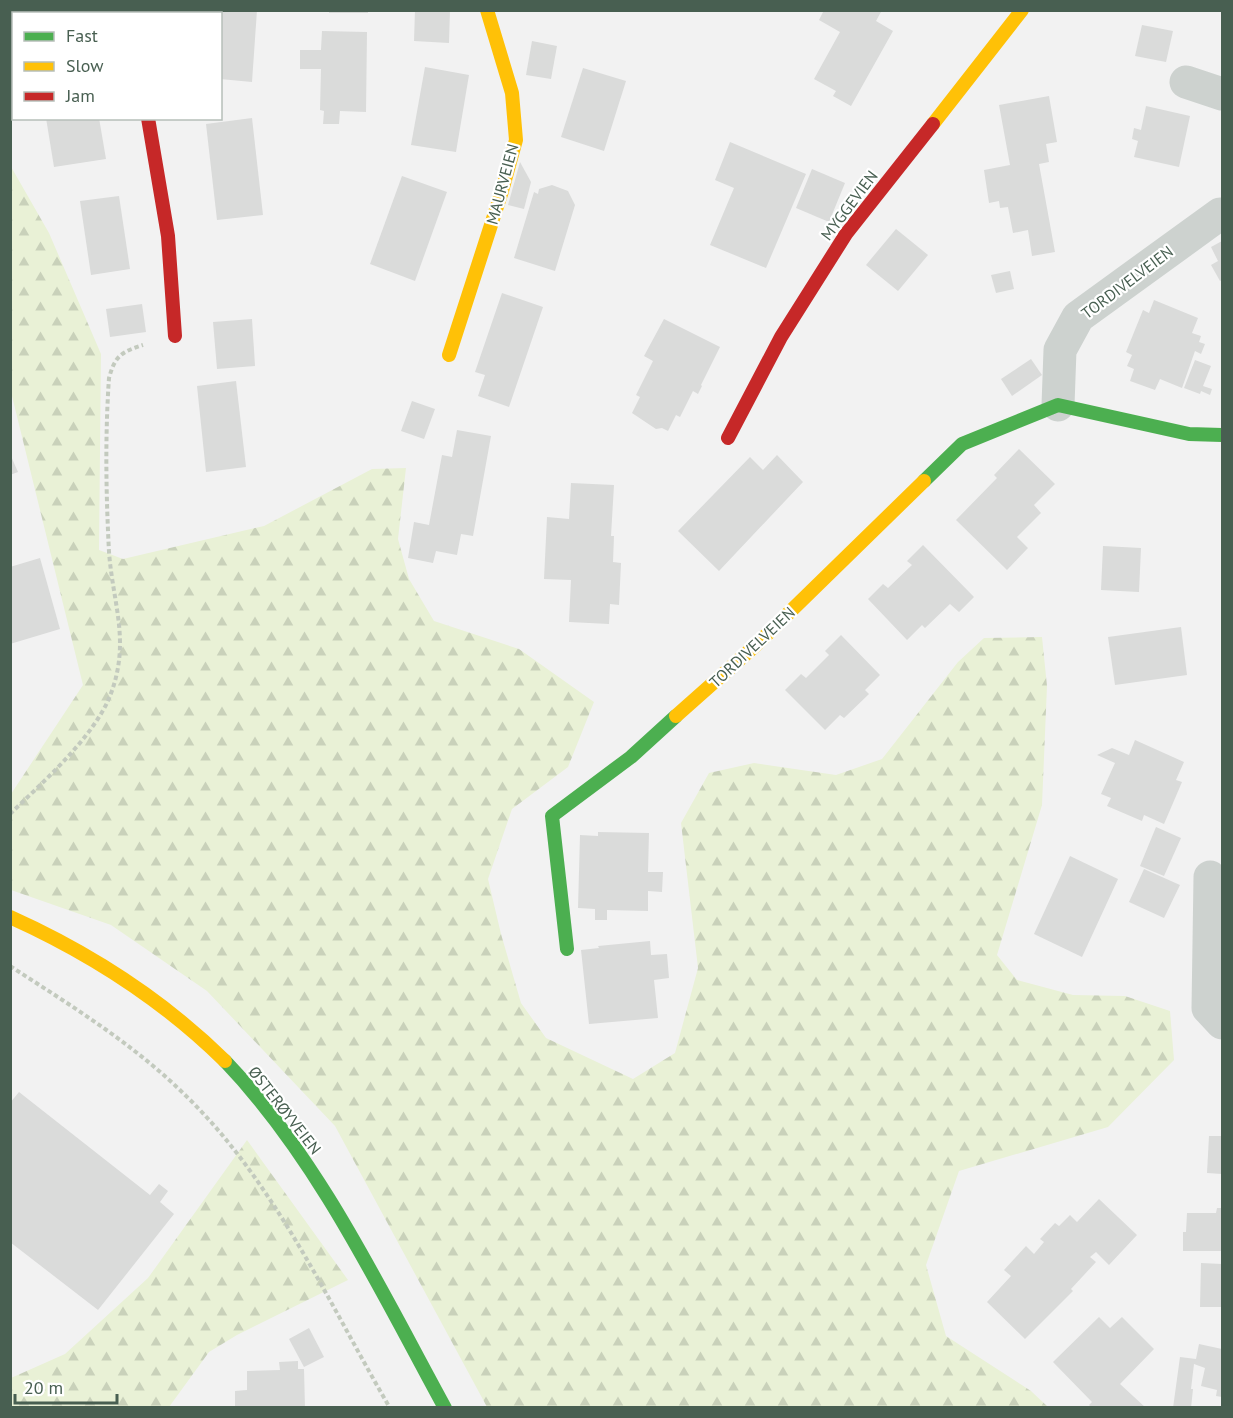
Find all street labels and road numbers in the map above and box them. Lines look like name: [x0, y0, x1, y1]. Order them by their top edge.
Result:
street label: MAURVEIEN: [482, 141, 522, 227]
street label: MYGGEVIEN: [816, 166, 882, 244]
street label: TORDIVELVEIEN: [1077, 241, 1177, 323]
street label: TORDIVELVEIEN: [705, 602, 799, 692]
street label: ØSTERØYVEIEN: [244, 1062, 326, 1158]

